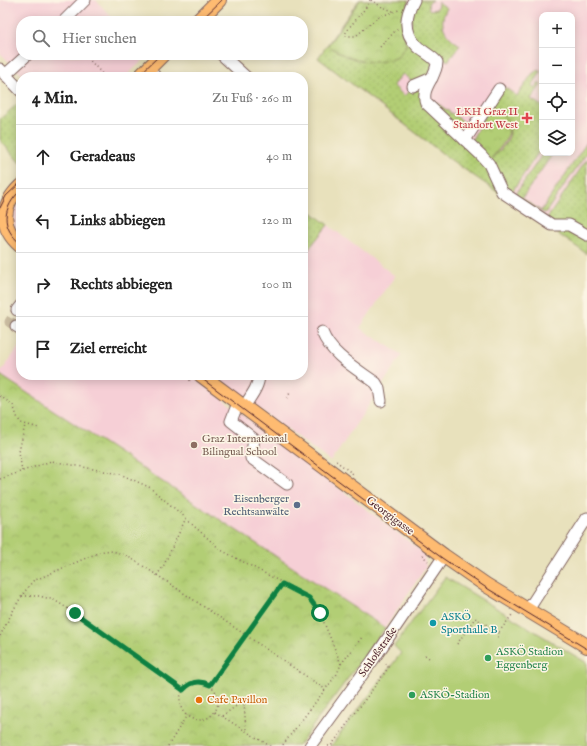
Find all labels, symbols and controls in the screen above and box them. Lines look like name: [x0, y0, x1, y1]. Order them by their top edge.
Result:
map controls: [539, 12, 575, 156]
button: +: [539, 12, 575, 48]
search box: [16, 16, 308, 60]
icon: search: [30, 27, 52, 49]
text: Hier suchen: [62, 29, 137, 48]
button: −: [539, 48, 575, 84]
button: locate: [539, 84, 575, 120]
text: 4 Min.: [32, 88, 77, 109]
text: Zu Fuß · 260 m: [212, 90, 292, 107]
place label: LKH Graz II Standort West: [453, 105, 518, 132]
marker: LKH Graz II Standort West: [521, 112, 533, 124]
button: layers: [539, 120, 575, 156]
icon: ahead: [32, 146, 54, 168]
text: Geradeaus: [70, 147, 135, 166]
text: 40 m: [266, 148, 292, 165]
icon: left: [32, 210, 54, 232]
text: Links abbiegen: [70, 211, 166, 230]
text: 120 m: [262, 212, 292, 229]
icon: right: [32, 274, 54, 296]
text: Rechts abbiegen: [70, 275, 173, 294]
text: 100 m: [262, 276, 292, 293]
icon: arrive: [32, 338, 54, 360]
text: Ziel erreicht: [70, 339, 147, 358]
place label: Graz International Bilingual School: [202, 432, 287, 459]
marker: Graz International Bilingual School: [189, 440, 199, 450]
place label: Eisenberger Rechtsanwälte: [223, 492, 289, 519]
street label: Georgigasse: [363, 494, 417, 538]
marker: Eisenberger Rechtsanwälte: [292, 500, 302, 510]
route end: [66, 604, 84, 622]
route start: [311, 604, 329, 622]
place label: ASKÖ Sporthalle B: [440, 610, 498, 637]
marker: ASKÖ Sporthalle B: [428, 618, 438, 628]
street label: Schloßstraße: [356, 624, 400, 680]
place label: ASKÖ Stadion Eggenberg: [495, 645, 563, 672]
marker: ASKÖ Stadion Eggenberg: [483, 653, 493, 663]
place label: ASKÖ-Stadion: [419, 688, 490, 702]
marker: ASKÖ-Stadion: [407, 690, 417, 700]
place label: Cafe Pavillon: [207, 693, 268, 707]
marker: Cafe Pavillon: [194, 695, 204, 705]

